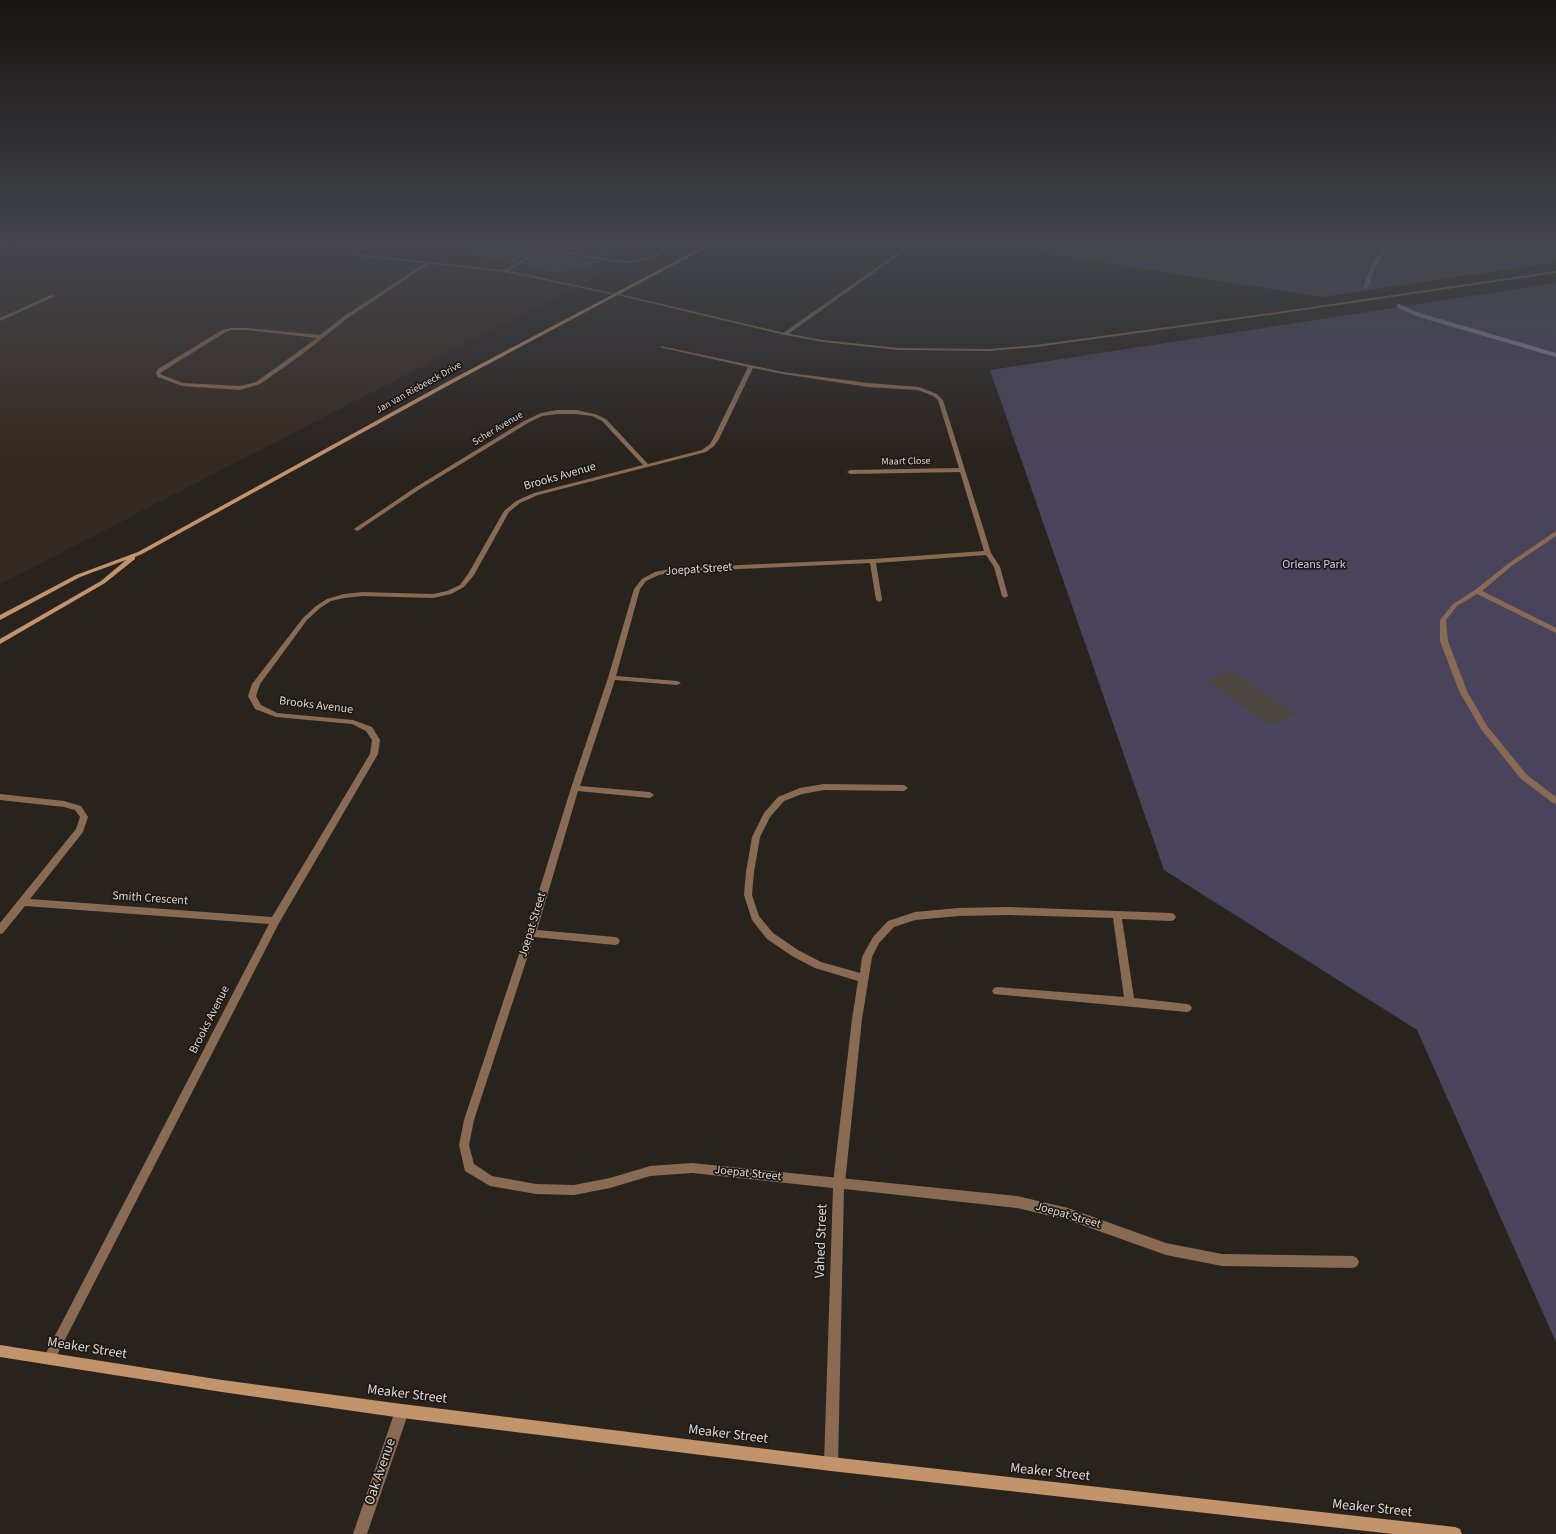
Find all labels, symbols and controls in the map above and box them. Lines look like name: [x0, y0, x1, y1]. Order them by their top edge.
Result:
street label: Jan van Riebeeck Drive: [374, 359, 464, 417]
street label: Scher Avenue: [471, 409, 525, 449]
street label: Maart Close: [881, 456, 931, 468]
street label: Brooks Avenue: [522, 460, 598, 494]
park label: Orleans Park: [1282, 558, 1346, 572]
street label: Joepat Street: [665, 560, 733, 580]
street label: Brooks Avenue: [278, 694, 354, 718]
street label: Smith Crescent: [112, 889, 188, 909]
street label: Joepat Street: [516, 891, 550, 959]
street label: Brooks Avenue: [187, 984, 233, 1056]
street label: Joepat Street: [714, 1163, 782, 1185]
street label: Joepat Street: [1034, 1200, 1102, 1232]
street label: Vahed Street: [812, 1204, 832, 1278]
street label: Meaker Street: [46, 1334, 128, 1364]
street label: Meaker Street: [366, 1382, 448, 1408]
street label: Meaker Street: [687, 1422, 769, 1448]
street label: Oak Avenue: [362, 1437, 400, 1507]
street label: Meaker Street: [1009, 1460, 1091, 1486]
street label: Meaker Street: [1331, 1496, 1413, 1522]

